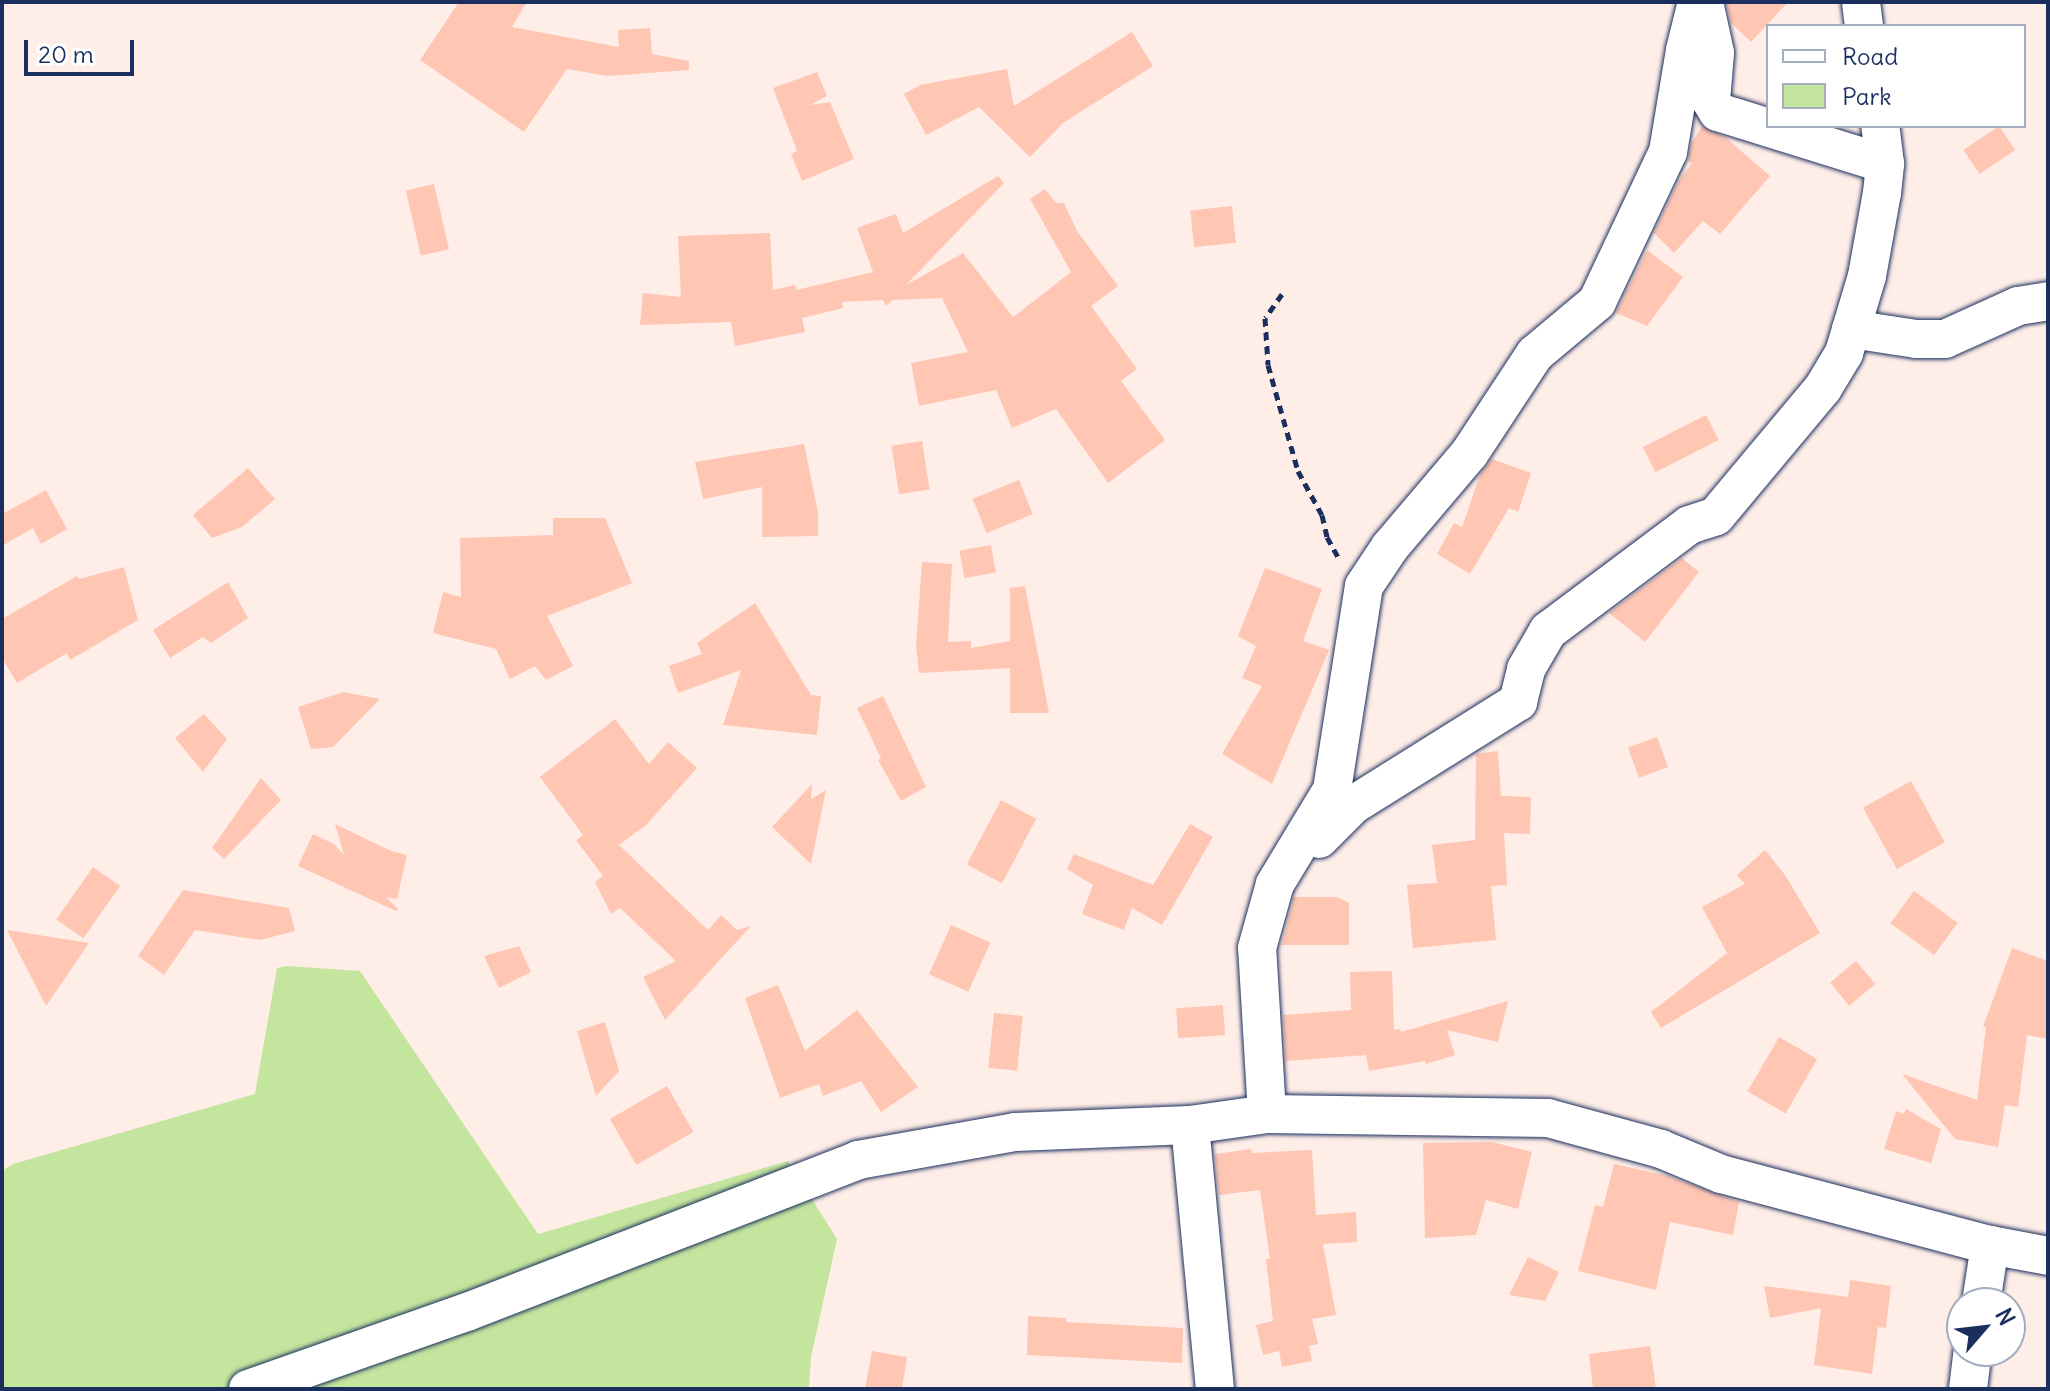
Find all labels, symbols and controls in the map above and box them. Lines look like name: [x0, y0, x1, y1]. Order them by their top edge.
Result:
scale bar: [28, 24, 138, 74]
legend: [1766, 24, 2026, 128]
text: 20 m: [38, 39, 94, 69]
text: Road: [1842, 41, 1898, 71]
text: Park: [1842, 81, 1892, 111]
north arrow: [1946, 1287, 2026, 1367]
text: N: [1989, 1303, 2021, 1330]

